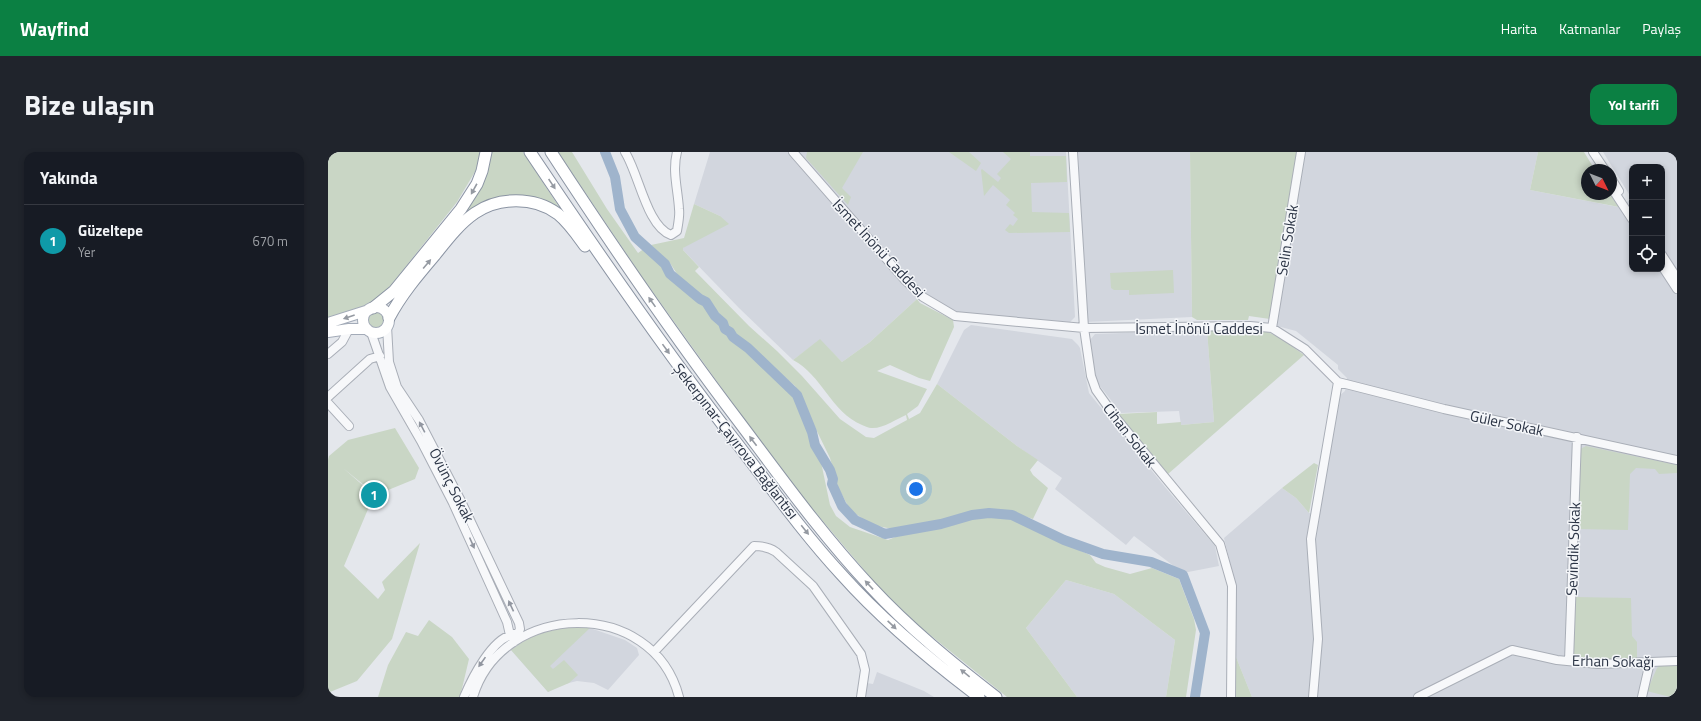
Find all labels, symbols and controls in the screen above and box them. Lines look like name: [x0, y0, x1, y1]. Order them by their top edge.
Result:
text: Wayfind: [20, 14, 89, 43]
text: Harita: [1501, 18, 1537, 39]
text: Katmanlar: [1559, 18, 1620, 39]
text: Paylaş: [1642, 18, 1681, 39]
text: Bize ulaşın: [24, 83, 155, 126]
button: Yol tarifi: [1590, 84, 1677, 125]
north arrow: [1581, 164, 1617, 200]
map controls: [1629, 164, 1665, 272]
button: +: [1629, 164, 1665, 200]
text: Yakında: [40, 165, 98, 191]
one-way arrow: [548, 179, 556, 190]
one-way arrow: [470, 183, 477, 195]
street label: İsmet İnönü Caddesi: [827, 193, 931, 303]
button: −: [1629, 200, 1665, 236]
street label: Selin Sokak: [1270, 203, 1304, 277]
text: Güzeltepe: [78, 219, 143, 242]
text: 1: [49, 231, 57, 251]
text: 670 m: [252, 231, 288, 251]
button: locate: [1629, 236, 1665, 272]
text: Yer: [78, 242, 95, 262]
one-way arrow: [423, 259, 432, 270]
one-way arrow: [648, 296, 656, 307]
one-way arrow: [342, 314, 354, 320]
street label: İsmet İnönü Caddesi: [1135, 317, 1263, 340]
one-way arrow: [662, 343, 670, 354]
street label: Şekerpınar-Çayırova Bağlantısı: [668, 358, 804, 524]
street label: Cihan Sokak: [1097, 398, 1163, 472]
street label: Güler Sokak: [1468, 404, 1546, 442]
one-way arrow: [419, 421, 425, 432]
one-way arrow: [749, 435, 757, 446]
street label: Övünç Sokak: [423, 444, 481, 526]
your location: [906, 479, 926, 499]
pin: 1: [361, 480, 387, 510]
street label: Sevindik Sokak: [1560, 502, 1586, 596]
one-way arrow: [800, 524, 809, 535]
one-way arrow: [469, 538, 475, 549]
one-way arrow: [865, 580, 874, 591]
one-way arrow: [508, 600, 514, 612]
one-way arrow: [887, 621, 897, 630]
street label: Erhan Sokağı: [1572, 649, 1654, 673]
one-way arrow: [478, 656, 486, 667]
one-way arrow: [960, 669, 971, 677]

